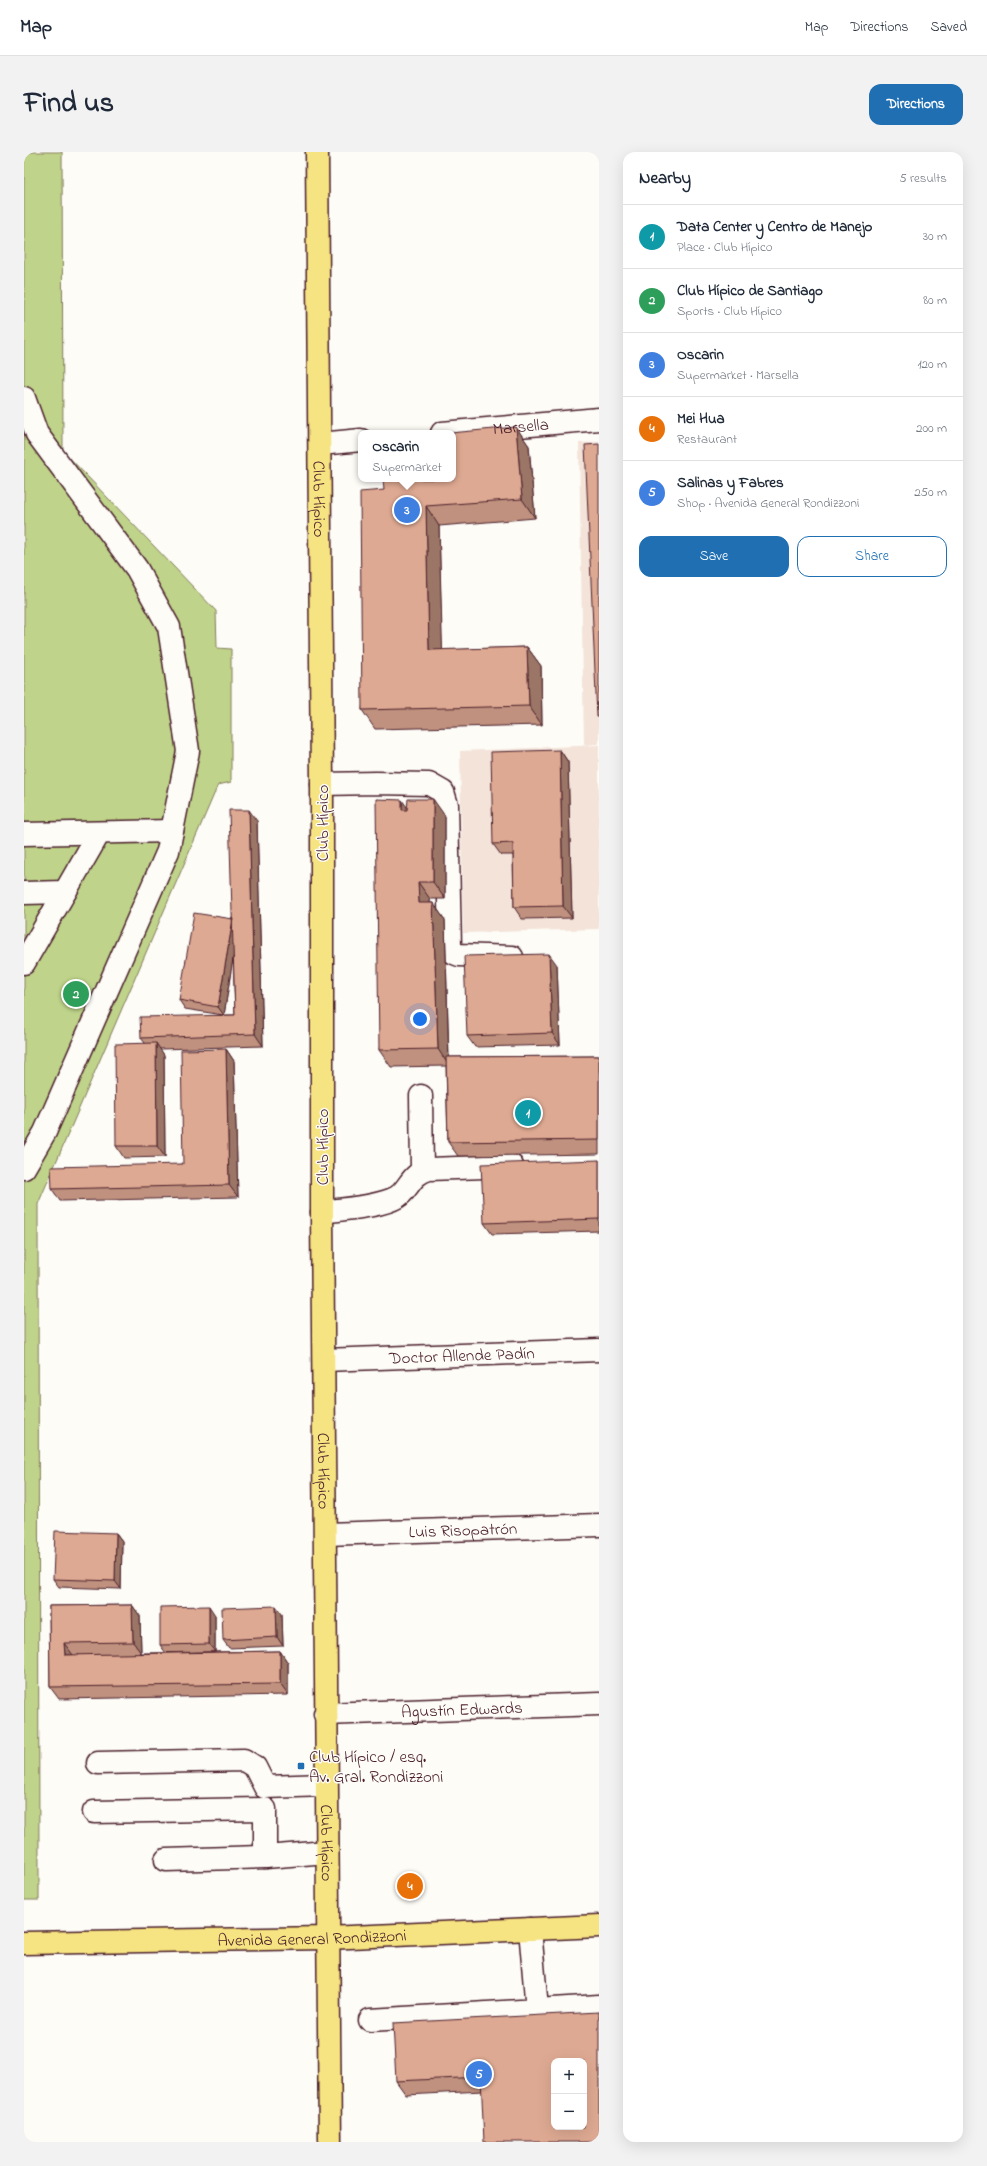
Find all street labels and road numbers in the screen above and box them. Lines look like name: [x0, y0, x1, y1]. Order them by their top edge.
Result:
street label: Marsella: [492, 413, 550, 442]
street label: Club Hípico: [305, 461, 331, 538]
street label: Club Hípico: [311, 784, 336, 861]
street label: Club Hípico: [311, 1108, 336, 1185]
street label: Doctor Allende Padín: [388, 1341, 535, 1372]
street label: Club Hípico: [310, 1432, 336, 1510]
street label: Luis Risopatrón: [408, 1517, 518, 1545]
street label: Agustín Edwards: [401, 1696, 523, 1727]
street label: Club Hípico: [313, 1804, 339, 1882]
street label: Avenida General Rondizzoni: [217, 1924, 407, 1954]

